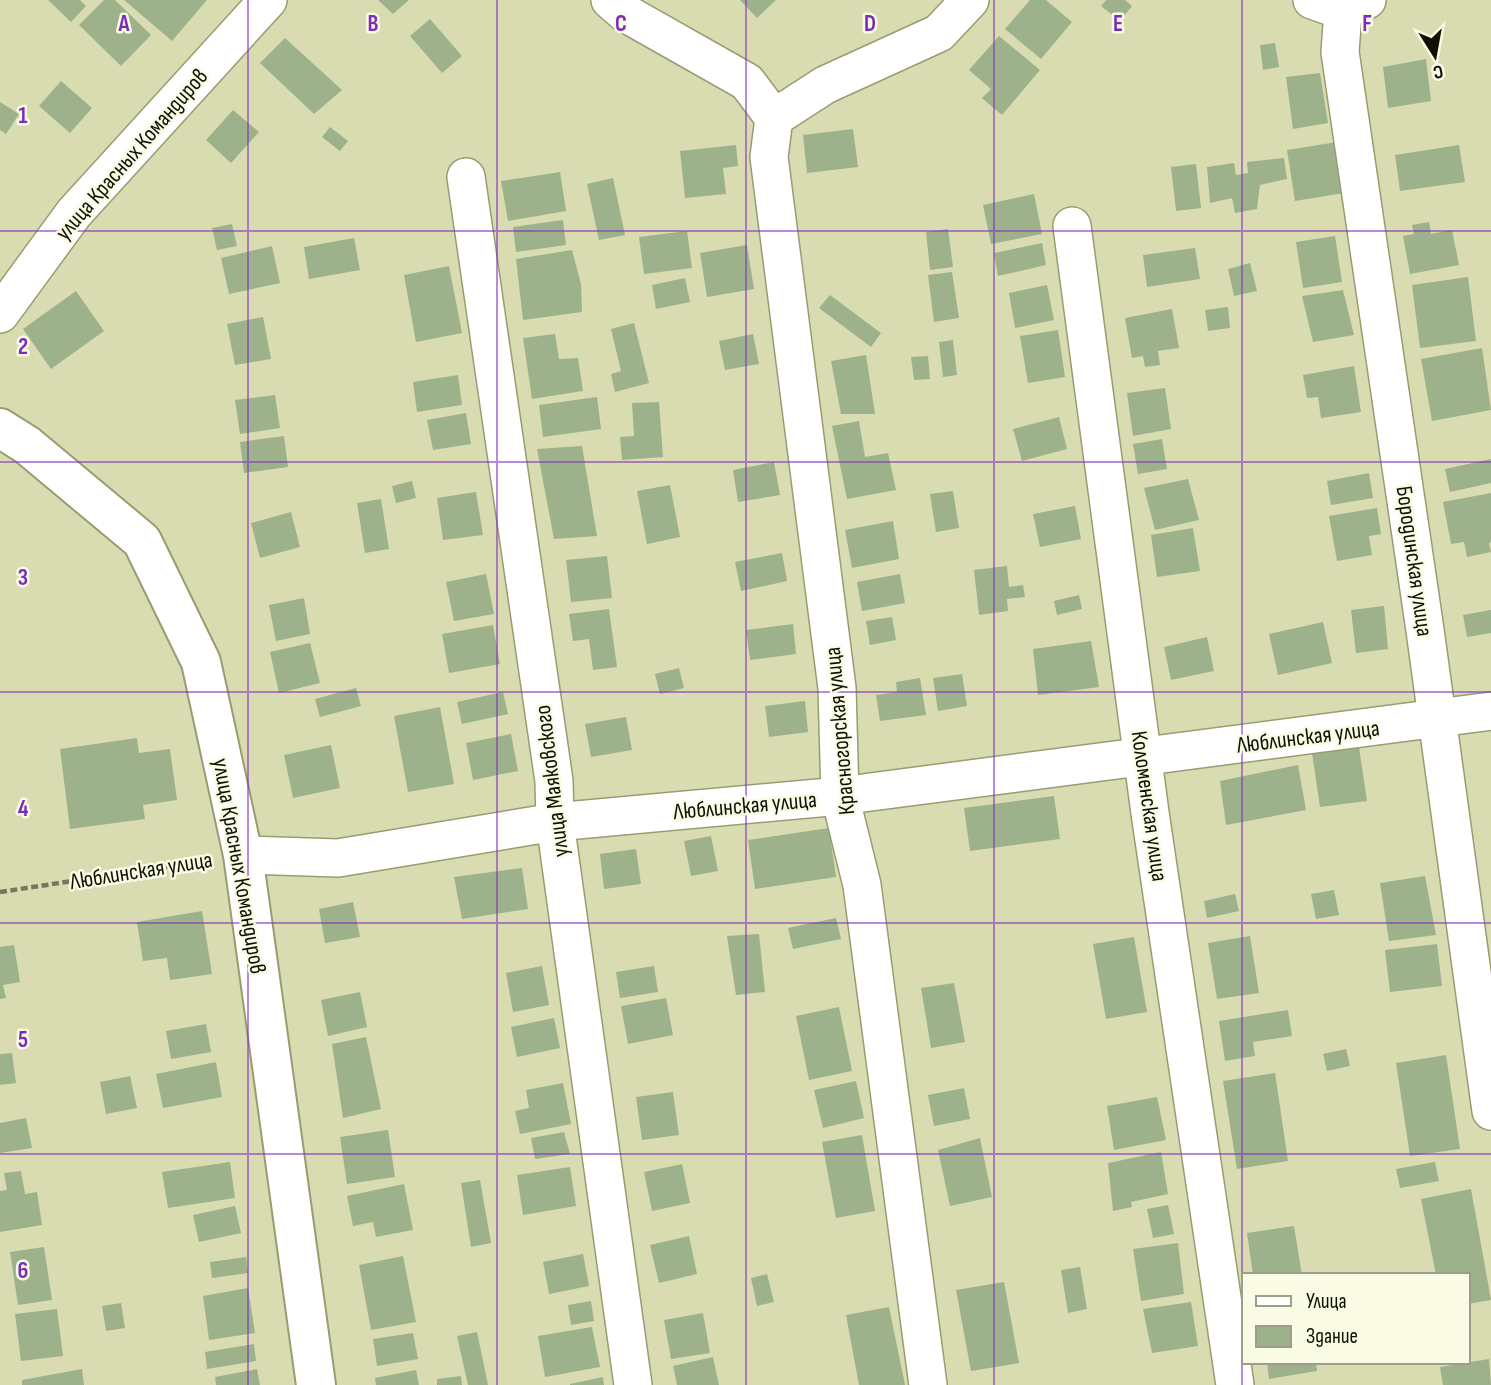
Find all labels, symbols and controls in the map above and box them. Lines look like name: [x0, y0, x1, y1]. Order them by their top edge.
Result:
text: A: [118, 10, 131, 38]
text: B: [368, 10, 379, 38]
text: C: [615, 10, 627, 38]
text: D: [864, 10, 876, 38]
text: E: [1113, 10, 1123, 38]
text: F: [1362, 10, 1372, 38]
north arrow: [1400, 21, 1470, 91]
text: С: [1431, 59, 1445, 83]
street label: улица Красных Командиров: [50, 63, 214, 246]
text: 1: [18, 102, 28, 130]
text: 2: [18, 333, 28, 361]
street label: Бородинская улица: [1390, 484, 1438, 638]
text: 3: [18, 564, 28, 592]
street label: Красногорская улица: [819, 646, 861, 816]
street label: улица Маяковского: [529, 703, 575, 858]
street label: Люблинская улица: [1234, 714, 1381, 760]
street label: Коломенская улица: [1125, 729, 1173, 883]
street label: улица Красных Командиров: [206, 756, 272, 976]
street label: Люблинская улица: [671, 786, 818, 826]
text: 4: [18, 795, 29, 823]
street label: Люблинская улица: [67, 846, 214, 896]
text: 5: [18, 1026, 28, 1054]
text: 6: [18, 1257, 28, 1285]
legend: [1242, 1273, 1470, 1364]
text: Улица: [1306, 1289, 1347, 1314]
text: Здание: [1306, 1324, 1358, 1349]

